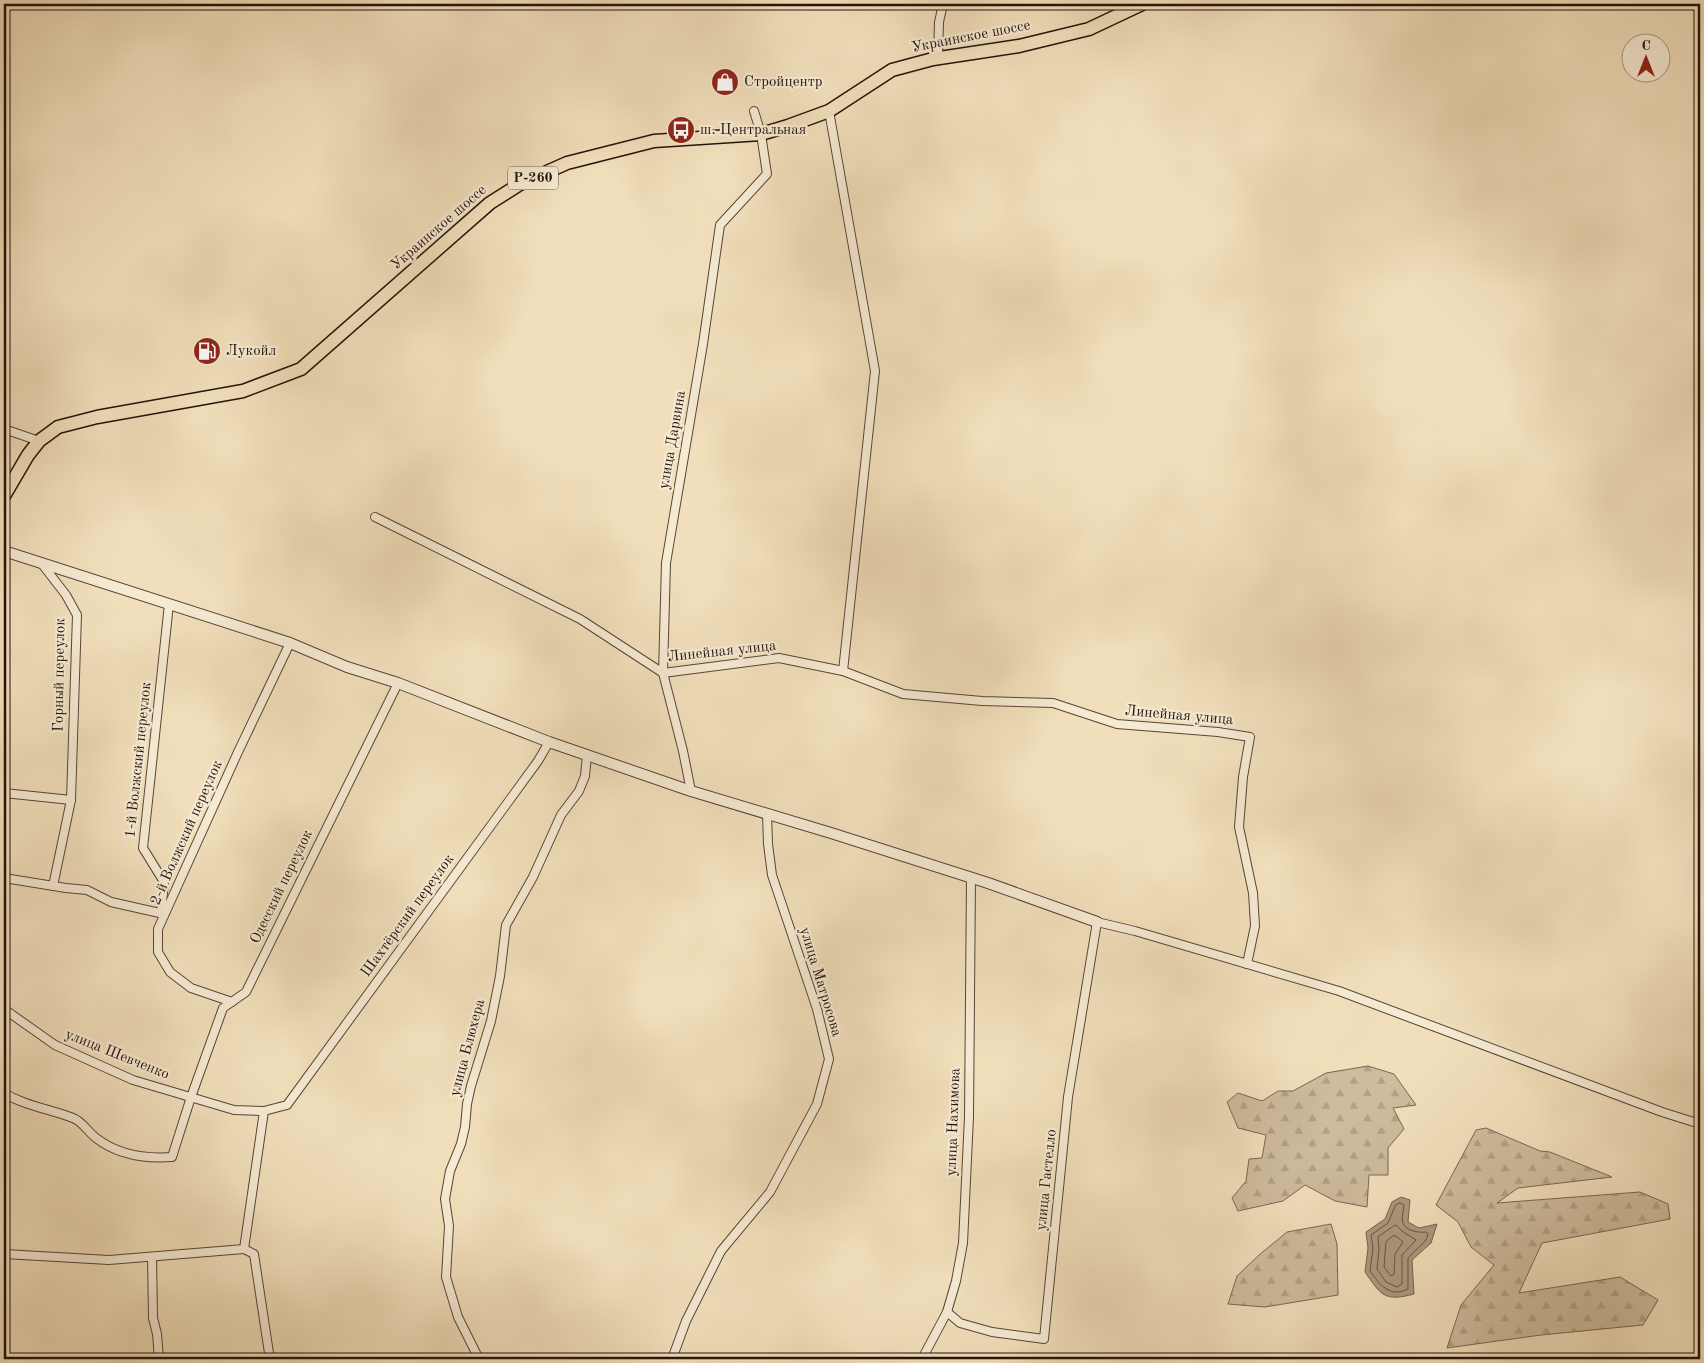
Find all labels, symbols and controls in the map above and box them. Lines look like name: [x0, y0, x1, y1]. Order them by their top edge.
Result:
street label: Украинское шоссе: [910, 18, 1032, 56]
north arrow: [1622, 32, 1672, 82]
text: С: [1641, 39, 1651, 53]
shop icon: Стройцентр: [710, 67, 740, 97]
place label: Стройцентр: [744, 75, 823, 90]
bus stop icon: ш. Центральная: [666, 115, 696, 145]
place label: ш. Центральная: [700, 123, 807, 138]
road number: Р-260: [508, 167, 558, 190]
street label: Украинское шоссе: [389, 183, 490, 273]
fuel station icon: Лукойл: [192, 336, 222, 366]
place label: Лукойл: [226, 344, 276, 359]
street label: улица Дарвина: [657, 389, 689, 490]
street label: Горный переулок: [52, 618, 68, 732]
street label: Линейная улица: [667, 639, 778, 665]
street label: 1-й Волжский переулок: [123, 681, 155, 839]
street label: Линейная улица: [1124, 704, 1234, 728]
street label: 2-й Волжский переулок: [148, 758, 226, 908]
street label: Одесский переулок: [248, 827, 316, 946]
street label: Шахтёрский переулок: [359, 852, 458, 980]
street label: улица Матросова: [796, 926, 844, 1039]
street label: улица Блюхера: [448, 997, 488, 1098]
street label: улица Шевченко: [63, 1027, 171, 1083]
street label: улица Нахимова: [945, 1067, 963, 1176]
street label: улица Гастелло: [1034, 1129, 1060, 1231]

